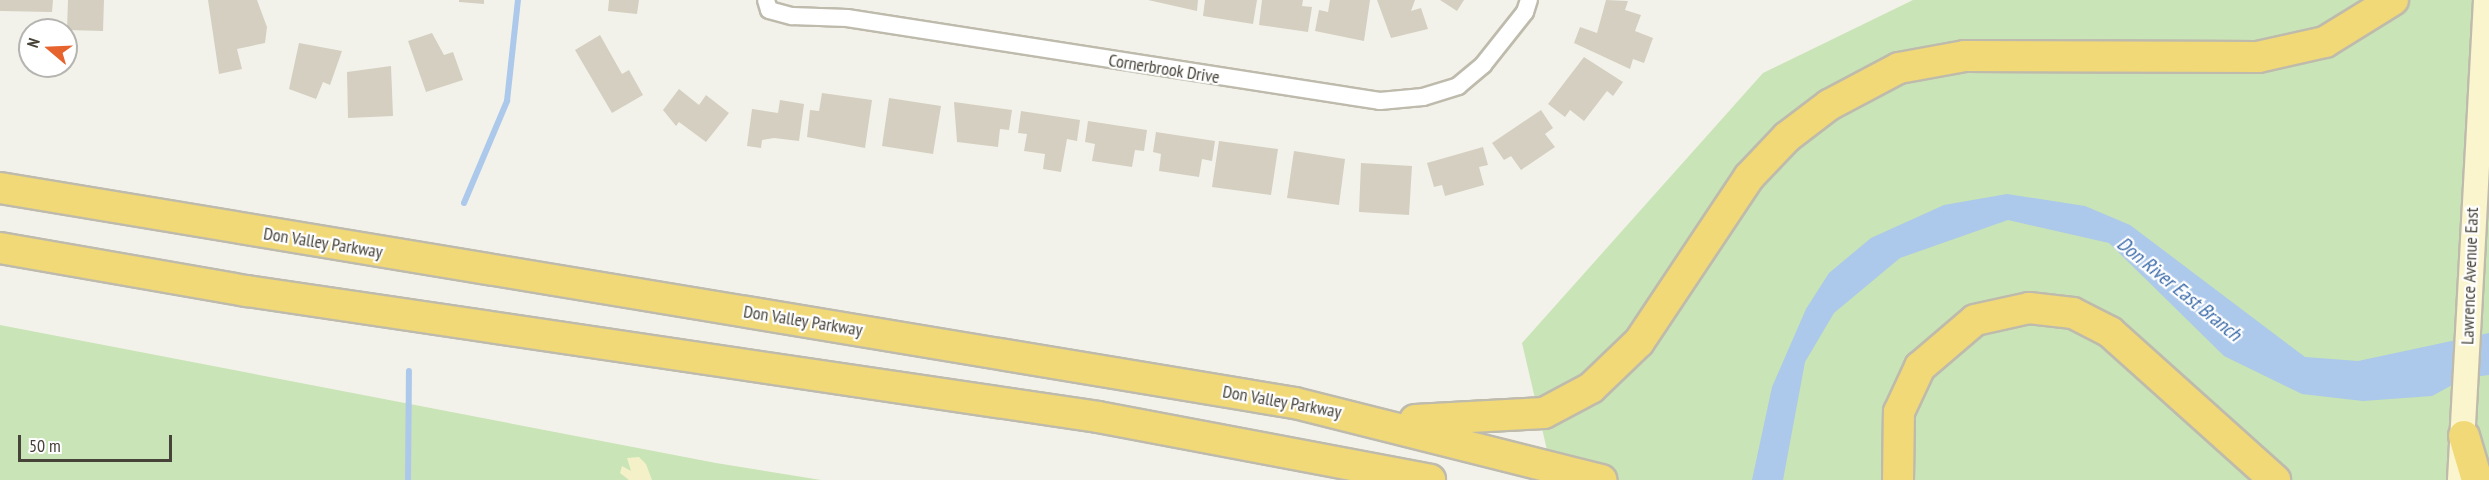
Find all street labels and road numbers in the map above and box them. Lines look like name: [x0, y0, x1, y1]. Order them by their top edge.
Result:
street label: Cornerbrook Drive: [1107, 50, 1221, 88]
street label: Lawrence Avenue East: [2457, 207, 2483, 345]
street label: Don Valley Parkway: [261, 223, 385, 263]
street label: Don Valley Parkway: [741, 301, 865, 341]
street label: Don Valley Parkway: [1220, 381, 1344, 423]

